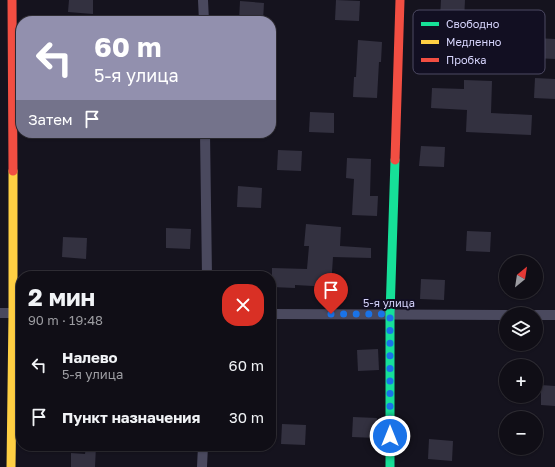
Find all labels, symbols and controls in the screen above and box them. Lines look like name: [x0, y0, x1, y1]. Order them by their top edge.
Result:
legend: [413, 10, 545, 74]
text: Свободно: [446, 17, 500, 30]
text: 60 m: [94, 30, 161, 63]
icon: left: [28, 32, 80, 84]
text: Медленно: [446, 35, 502, 48]
text: Пробка: [446, 53, 487, 66]
text: 5-я улица: [94, 64, 179, 86]
icon: arrive: [81, 108, 103, 130]
text: Затем: [28, 110, 73, 128]
north arrow: [499, 255, 543, 299]
map controls: [499, 255, 543, 455]
pin: [314, 273, 348, 314]
icon: arrive: [320, 279, 342, 301]
text: 2 мин: [28, 282, 95, 311]
button: close: [222, 284, 264, 326]
street label: 5-я улица: [363, 296, 415, 309]
button: layers: [499, 307, 543, 351]
text: 90 m · 19:48: [28, 312, 103, 328]
text: Налево: [62, 348, 118, 366]
icon: left: [28, 354, 50, 376]
text: 60 m: [229, 356, 264, 374]
button: +: [499, 359, 543, 403]
text: 5-я улица: [62, 366, 123, 382]
icon: arrive: [28, 406, 50, 428]
text: Пункт назначения: [62, 408, 200, 426]
text: 30 m: [229, 408, 264, 426]
button: −: [499, 411, 543, 455]
position arrow: [369, 415, 411, 457]

